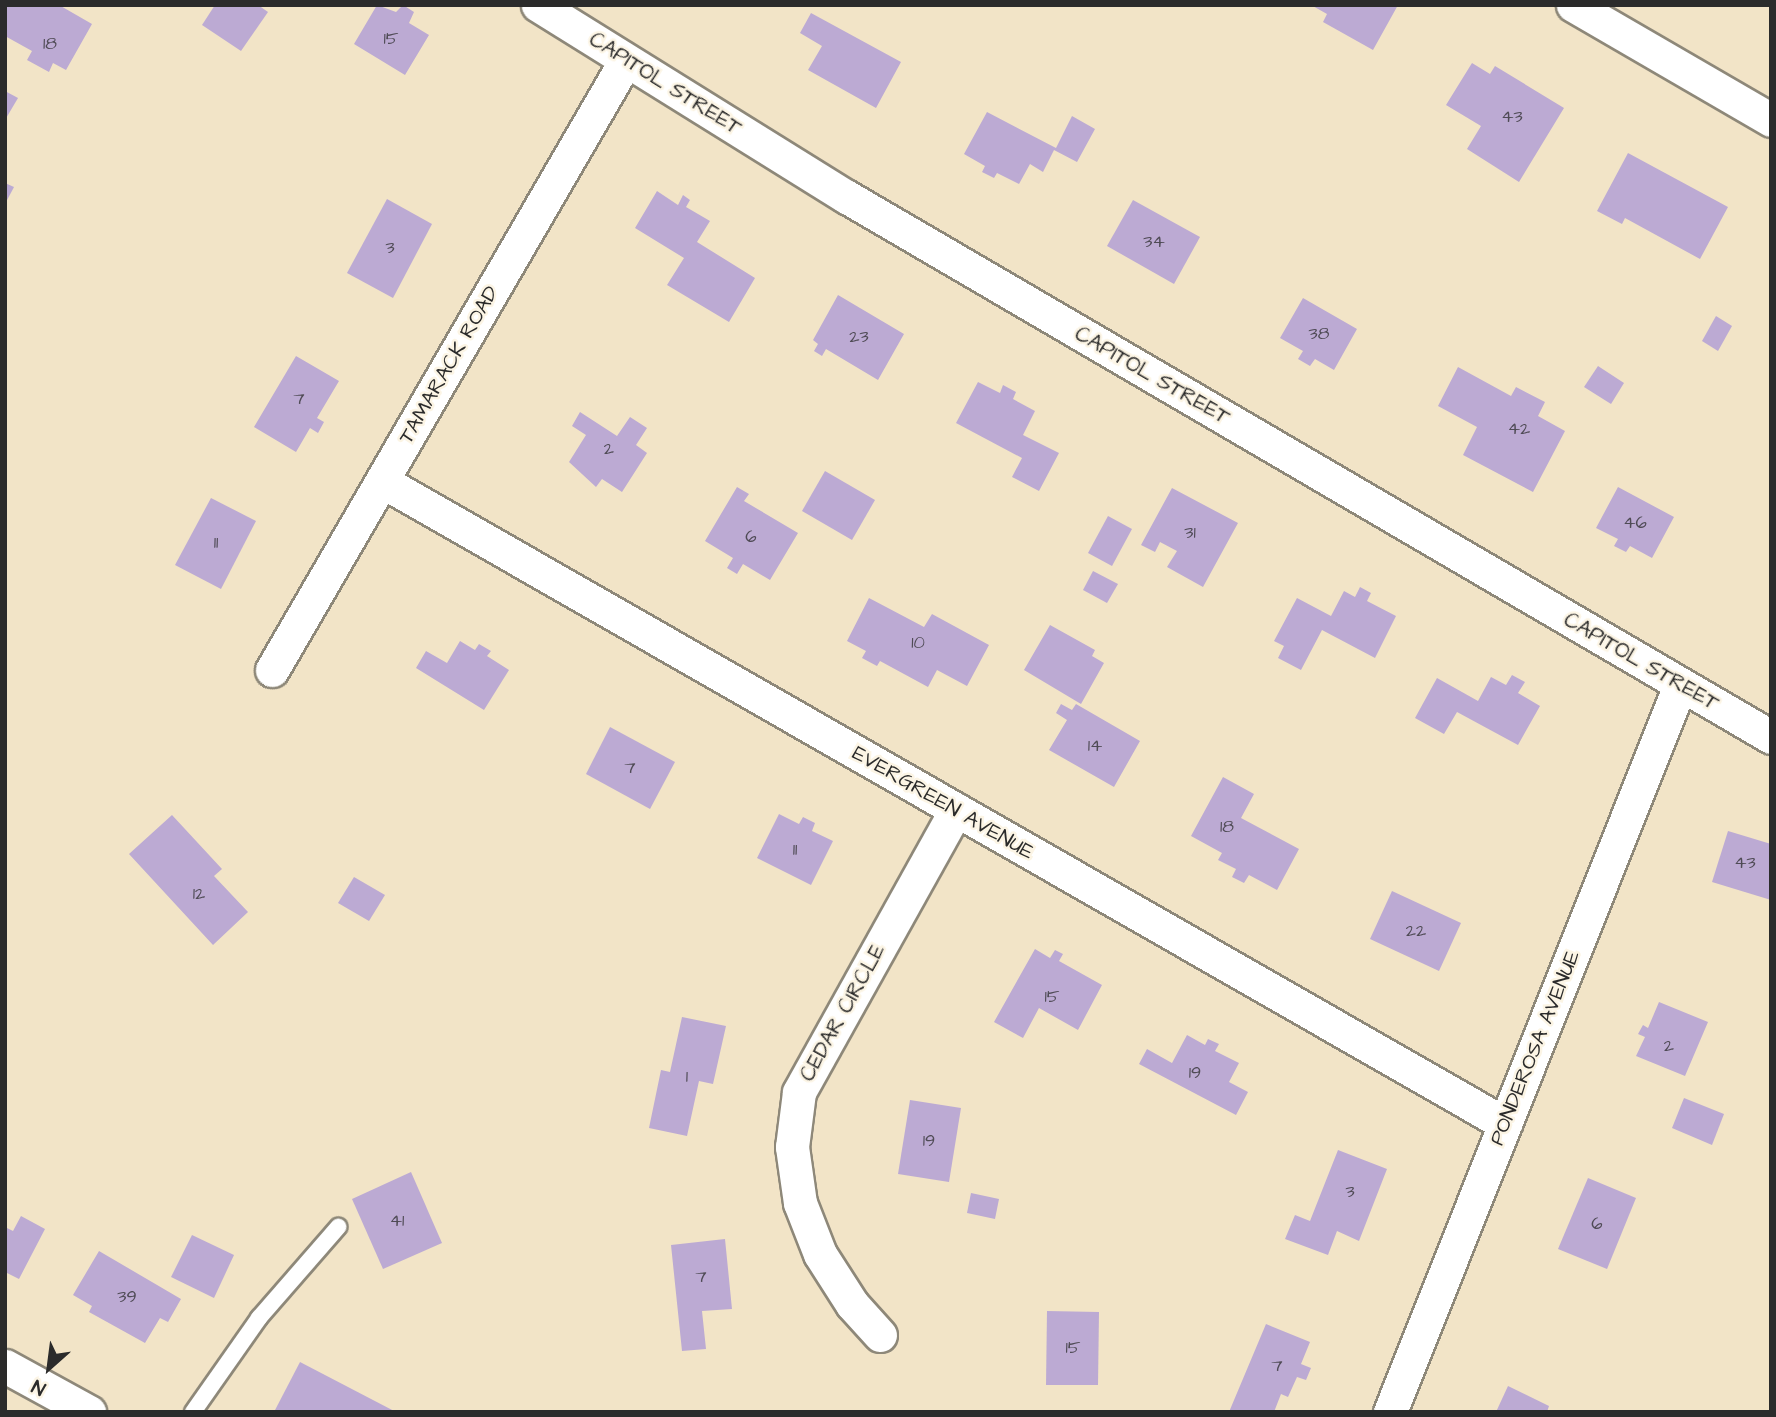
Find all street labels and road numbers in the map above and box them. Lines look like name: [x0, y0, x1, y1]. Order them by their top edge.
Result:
street label: CAPITOL STREET: [584, 27, 746, 141]
street label: TAMARACK ROAD: [394, 282, 504, 448]
street label: CAPITOL STREET: [1070, 321, 1234, 431]
street label: CAPITOL STREET: [1559, 607, 1723, 717]
street label: EVERGREEN AVENUE: [848, 741, 1038, 865]
street label: CEDAR CIRCLE: [795, 940, 891, 1086]
street label: PONDEROSA AVENUE: [1484, 947, 1586, 1149]

